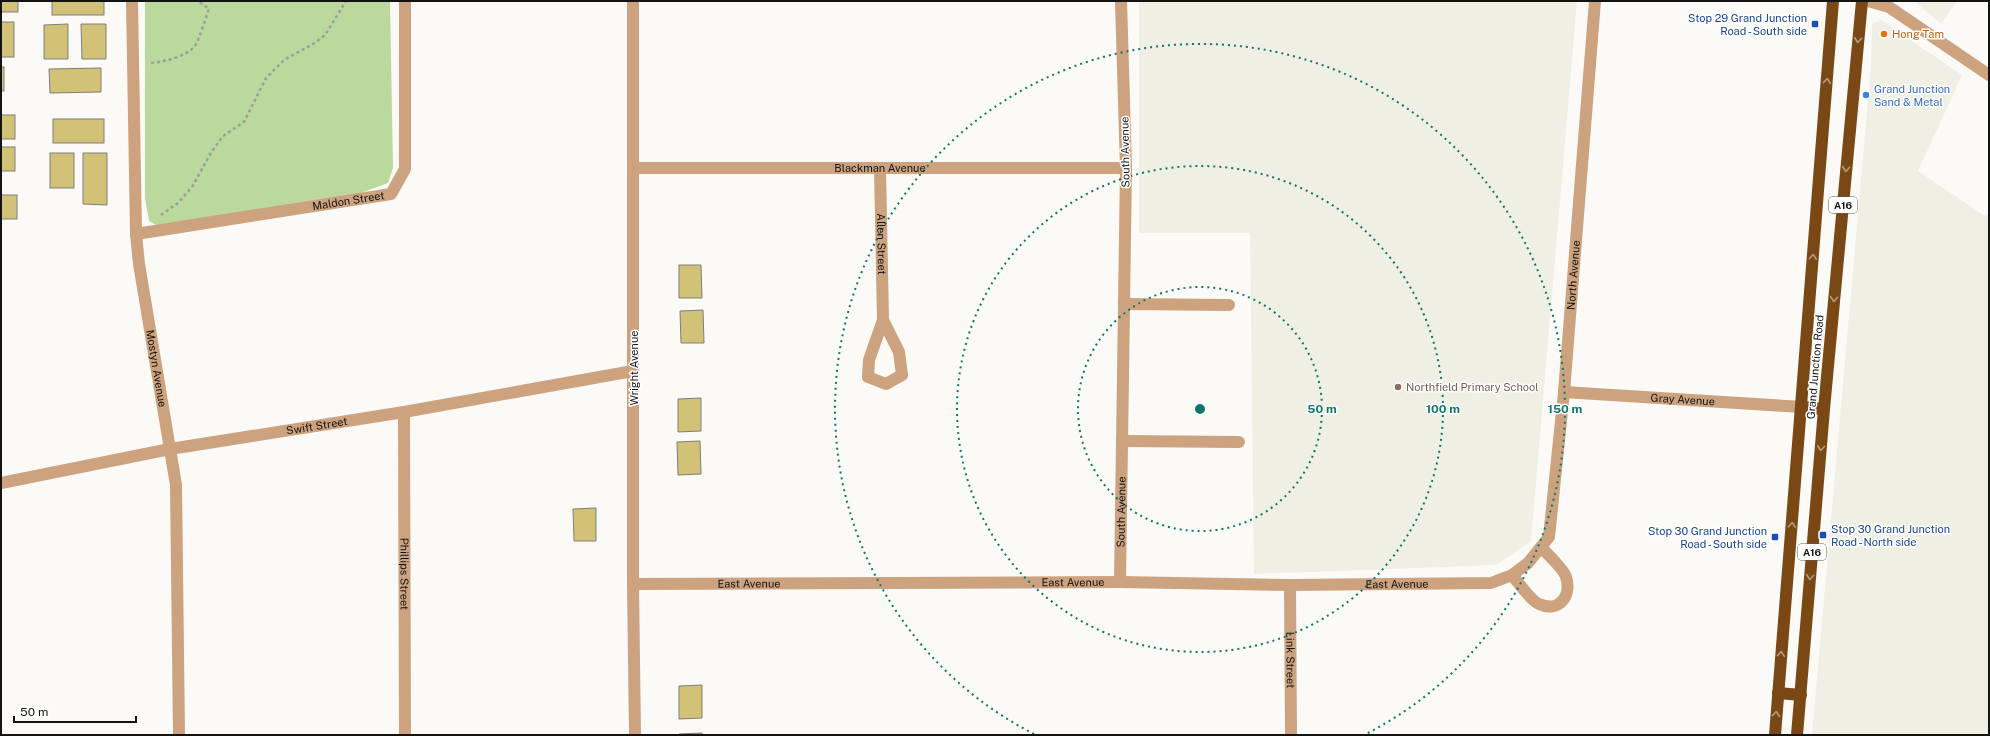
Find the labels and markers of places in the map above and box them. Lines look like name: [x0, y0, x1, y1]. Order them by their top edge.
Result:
place label: Stop 29 Grand Junction Road - South side: [1688, 12, 1807, 37]
marker: Stop 29 Grand Junction Road - South side: [1810, 19, 1820, 29]
place label: Hong Tam: [1892, 28, 1944, 40]
marker: Hong Tam: [1879, 29, 1889, 39]
place label: Grand Junction Sand & Metal: [1874, 83, 1950, 108]
marker: Grand Junction Sand & Metal: [1861, 90, 1871, 100]
place label: Northfield Primary School: [1406, 381, 1539, 393]
marker: Northfield Primary School: [1393, 382, 1403, 392]
centre of rings: [1193, 402, 1207, 416]
place label: Stop 30 Grand Junction Road - North side: [1831, 523, 1950, 548]
place label: Stop 30 Grand Junction Road - South side: [1648, 525, 1767, 550]
marker: Stop 30 Grand Junction Road - North side: [1818, 530, 1828, 540]
marker: Stop 30 Grand Junction Road - South side: [1770, 532, 1780, 542]

